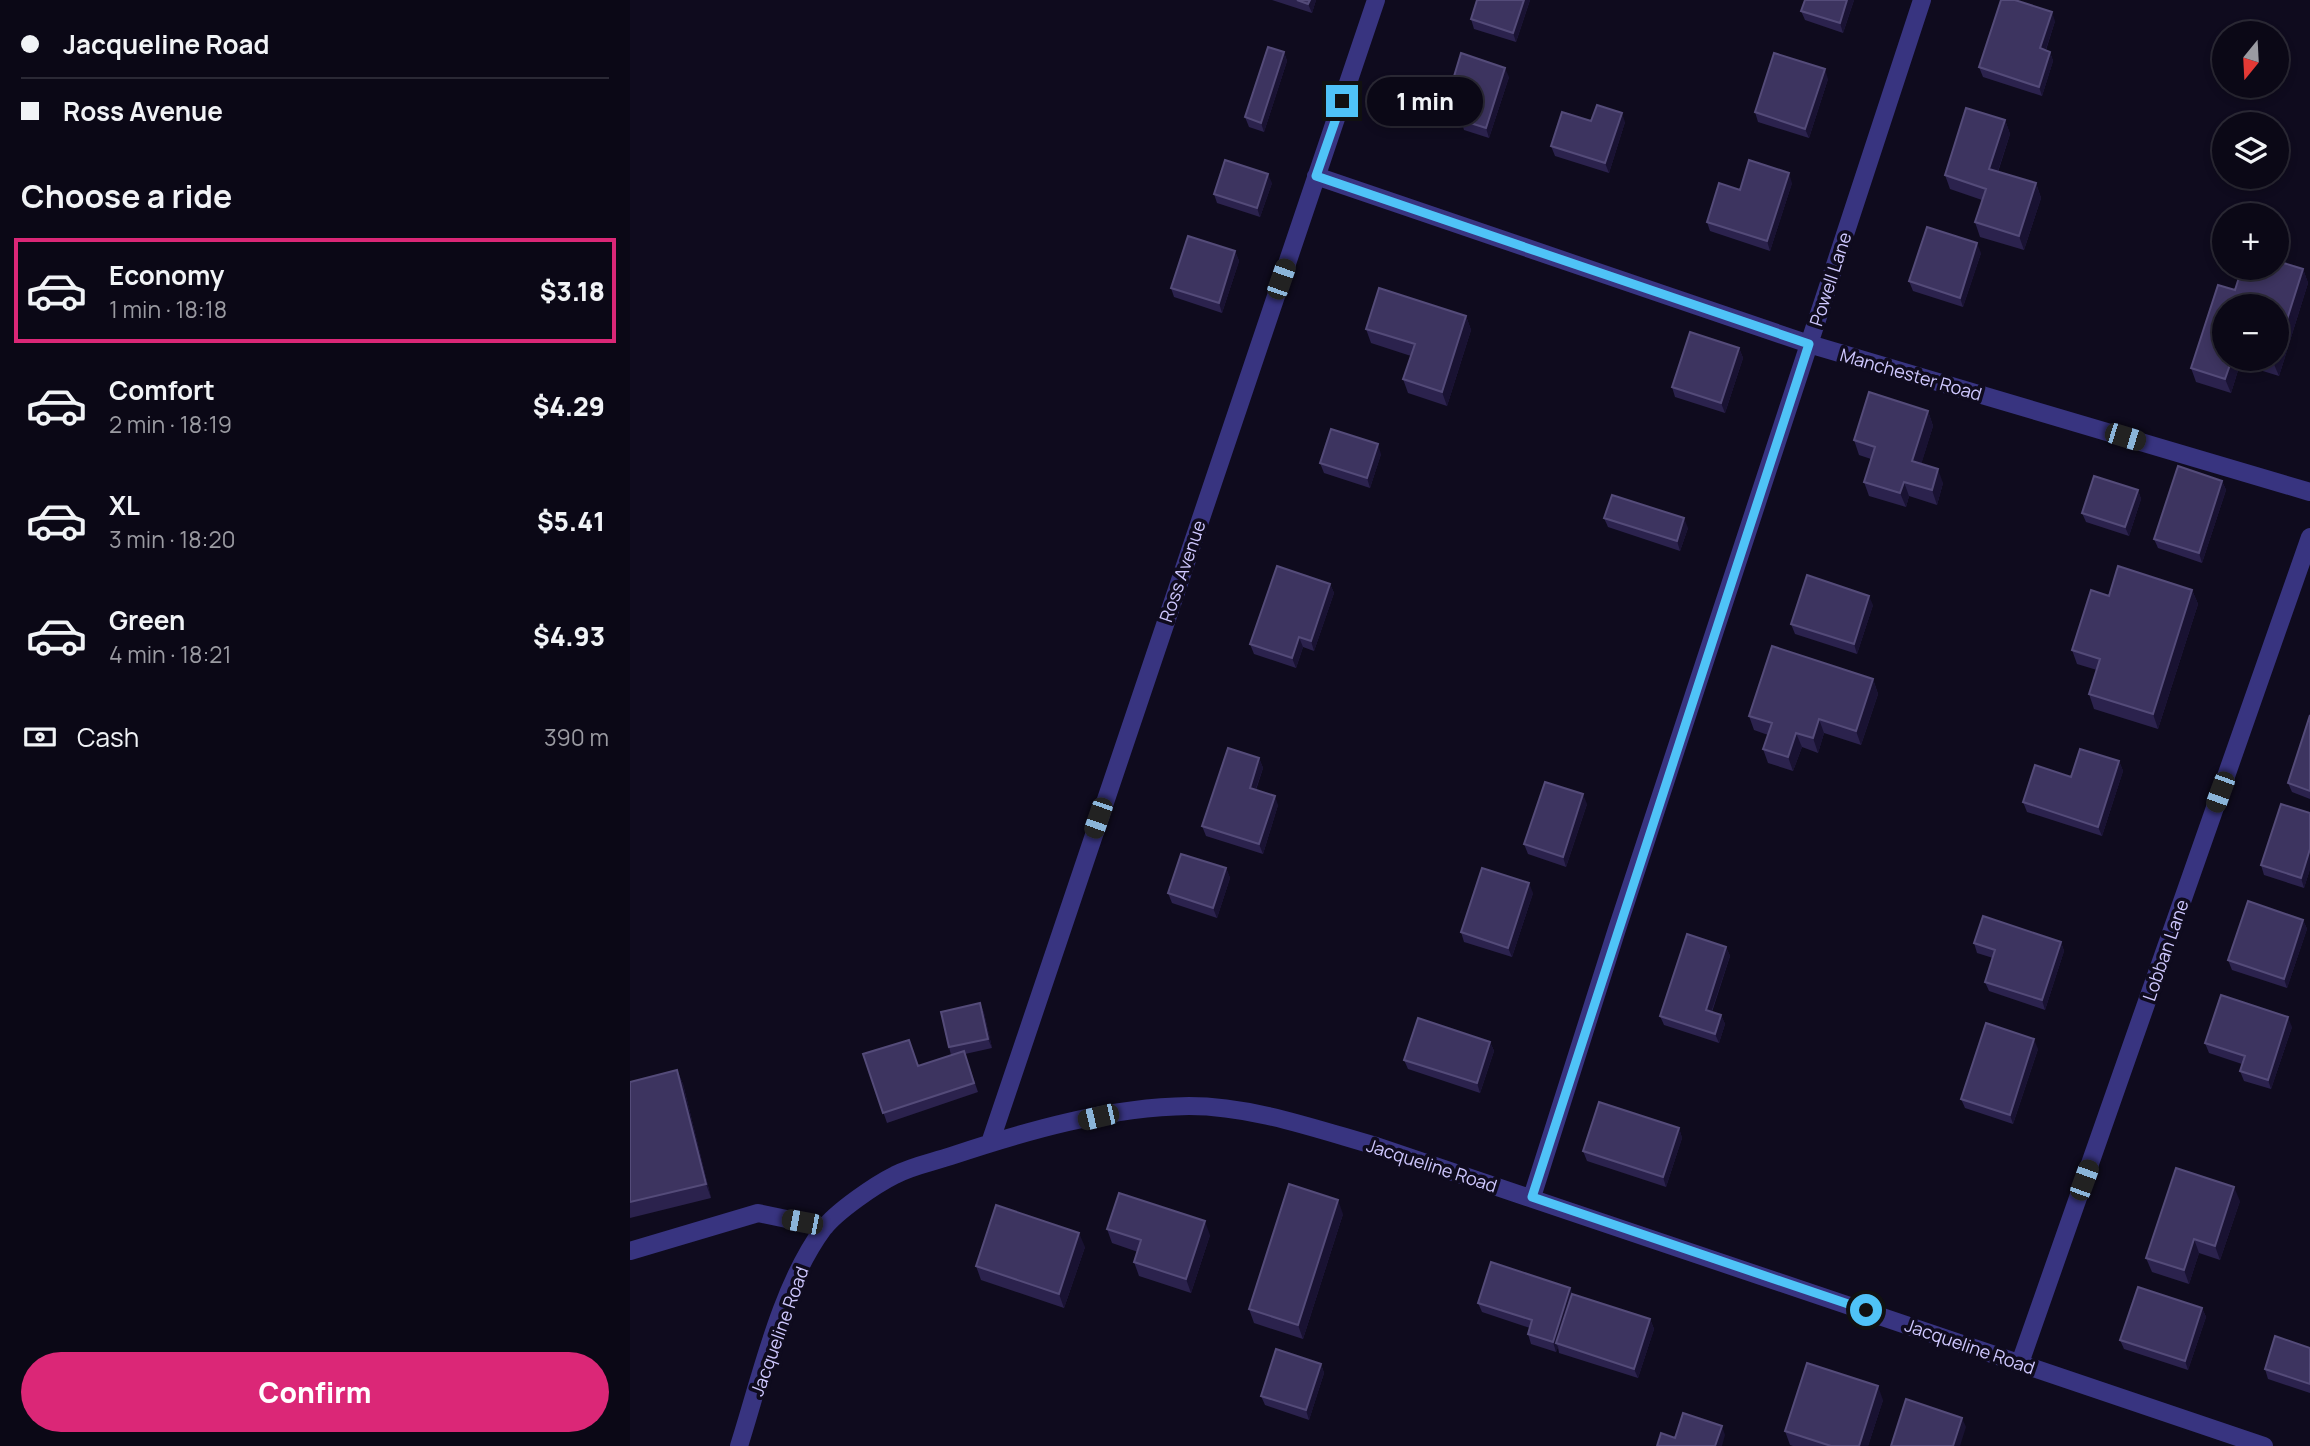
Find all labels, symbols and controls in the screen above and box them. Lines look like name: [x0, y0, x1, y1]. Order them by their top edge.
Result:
north arrow: [2212, 21, 2289, 98]
map controls: [2212, 21, 2289, 371]
text: Jacqueline Road: [63, 26, 270, 62]
callout: 1 min: [1366, 76, 1482, 126]
route end: [1326, 85, 1358, 117]
text: 1 min: [1396, 85, 1454, 117]
text: Ross Avenue: [63, 93, 223, 129]
button: layers: [2212, 112, 2289, 189]
text: Choose a ride: [21, 174, 232, 218]
button: +: [2212, 203, 2289, 280]
street label: Powell Lane: [1804, 229, 1856, 329]
car: [1265, 256, 1298, 302]
text: Economy: [109, 257, 224, 293]
icon: car: [25, 259, 88, 322]
text: $3.18: [540, 273, 605, 309]
text: 1 min · 18:18: [109, 293, 227, 325]
button: −: [2212, 294, 2289, 371]
street label: Manchester Road: [1837, 342, 1985, 406]
text: Comfort: [109, 372, 215, 408]
icon: car: [25, 374, 88, 437]
text: $4.29: [533, 388, 605, 424]
text: 2 min · 18:19: [109, 408, 232, 440]
car: [2102, 421, 2149, 453]
text: XL: [109, 487, 140, 523]
icon: car: [25, 489, 88, 552]
text: $5.41: [537, 503, 605, 539]
street label: Ross Avenue: [1153, 517, 1211, 625]
text: 3 min · 18:20: [109, 523, 236, 555]
text: Green: [109, 602, 185, 638]
icon: car: [25, 604, 88, 667]
text: $4.93: [533, 618, 605, 654]
text: 4 min · 18:21: [109, 638, 231, 670]
icon: cash: [21, 718, 59, 756]
text: Cash: [77, 719, 139, 755]
text: 390 m: [544, 721, 609, 753]
car: [2203, 769, 2238, 815]
car: [1082, 795, 1115, 841]
street label: Lobban Lane: [2136, 896, 2194, 1004]
car: [1076, 1102, 1121, 1132]
street label: Jacqueline Road: [1364, 1133, 1500, 1197]
car: [2067, 1157, 2102, 1203]
car: [780, 1208, 825, 1236]
street label: Jacqueline Road: [744, 1263, 814, 1399]
route start: [1850, 1294, 1882, 1326]
street label: Jacqueline Road: [1902, 1313, 2038, 1379]
button: Confirm: [21, 1352, 609, 1432]

